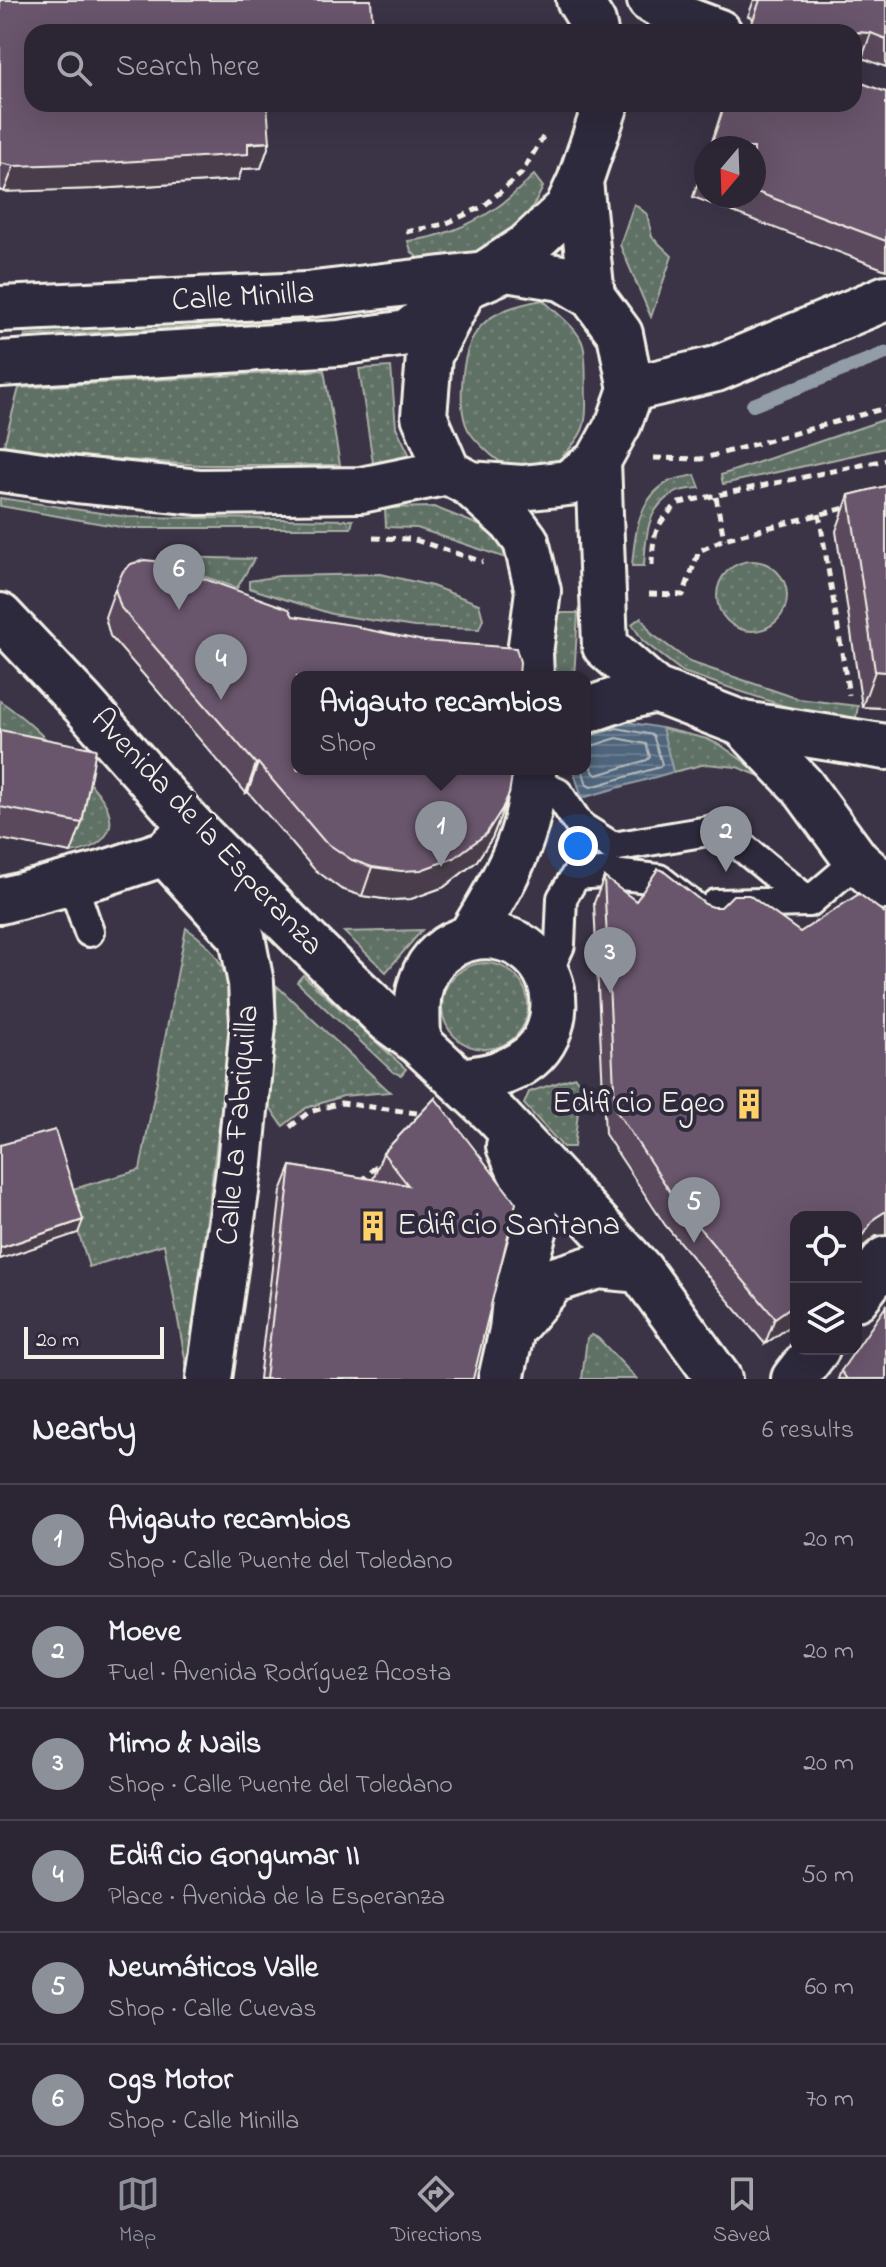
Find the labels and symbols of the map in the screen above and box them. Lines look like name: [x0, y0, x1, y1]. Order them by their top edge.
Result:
north arrow: [694, 136, 766, 208]
street label: Calle Minilla: [171, 271, 315, 325]
pin: 6: [153, 544, 205, 610]
pin: 4: [195, 634, 247, 700]
street label: Avenida de la Esperanza: [78, 698, 334, 968]
pin: 1: [415, 801, 467, 867]
pin: 2: [700, 806, 752, 872]
your location: [558, 826, 598, 866]
pin: 3: [584, 927, 636, 993]
street label: Calle La Fabriquilla: [205, 1003, 273, 1247]
place label: Edificio Egeo: [552, 1081, 725, 1128]
building icon: Edificio Egeo: [732, 1087, 766, 1121]
pin: 5: [668, 1177, 720, 1243]
place label: Edificio Santana: [397, 1203, 620, 1250]
building icon: Edificio Santana: [356, 1209, 390, 1243]
scale bar: [24, 1323, 164, 1359]

